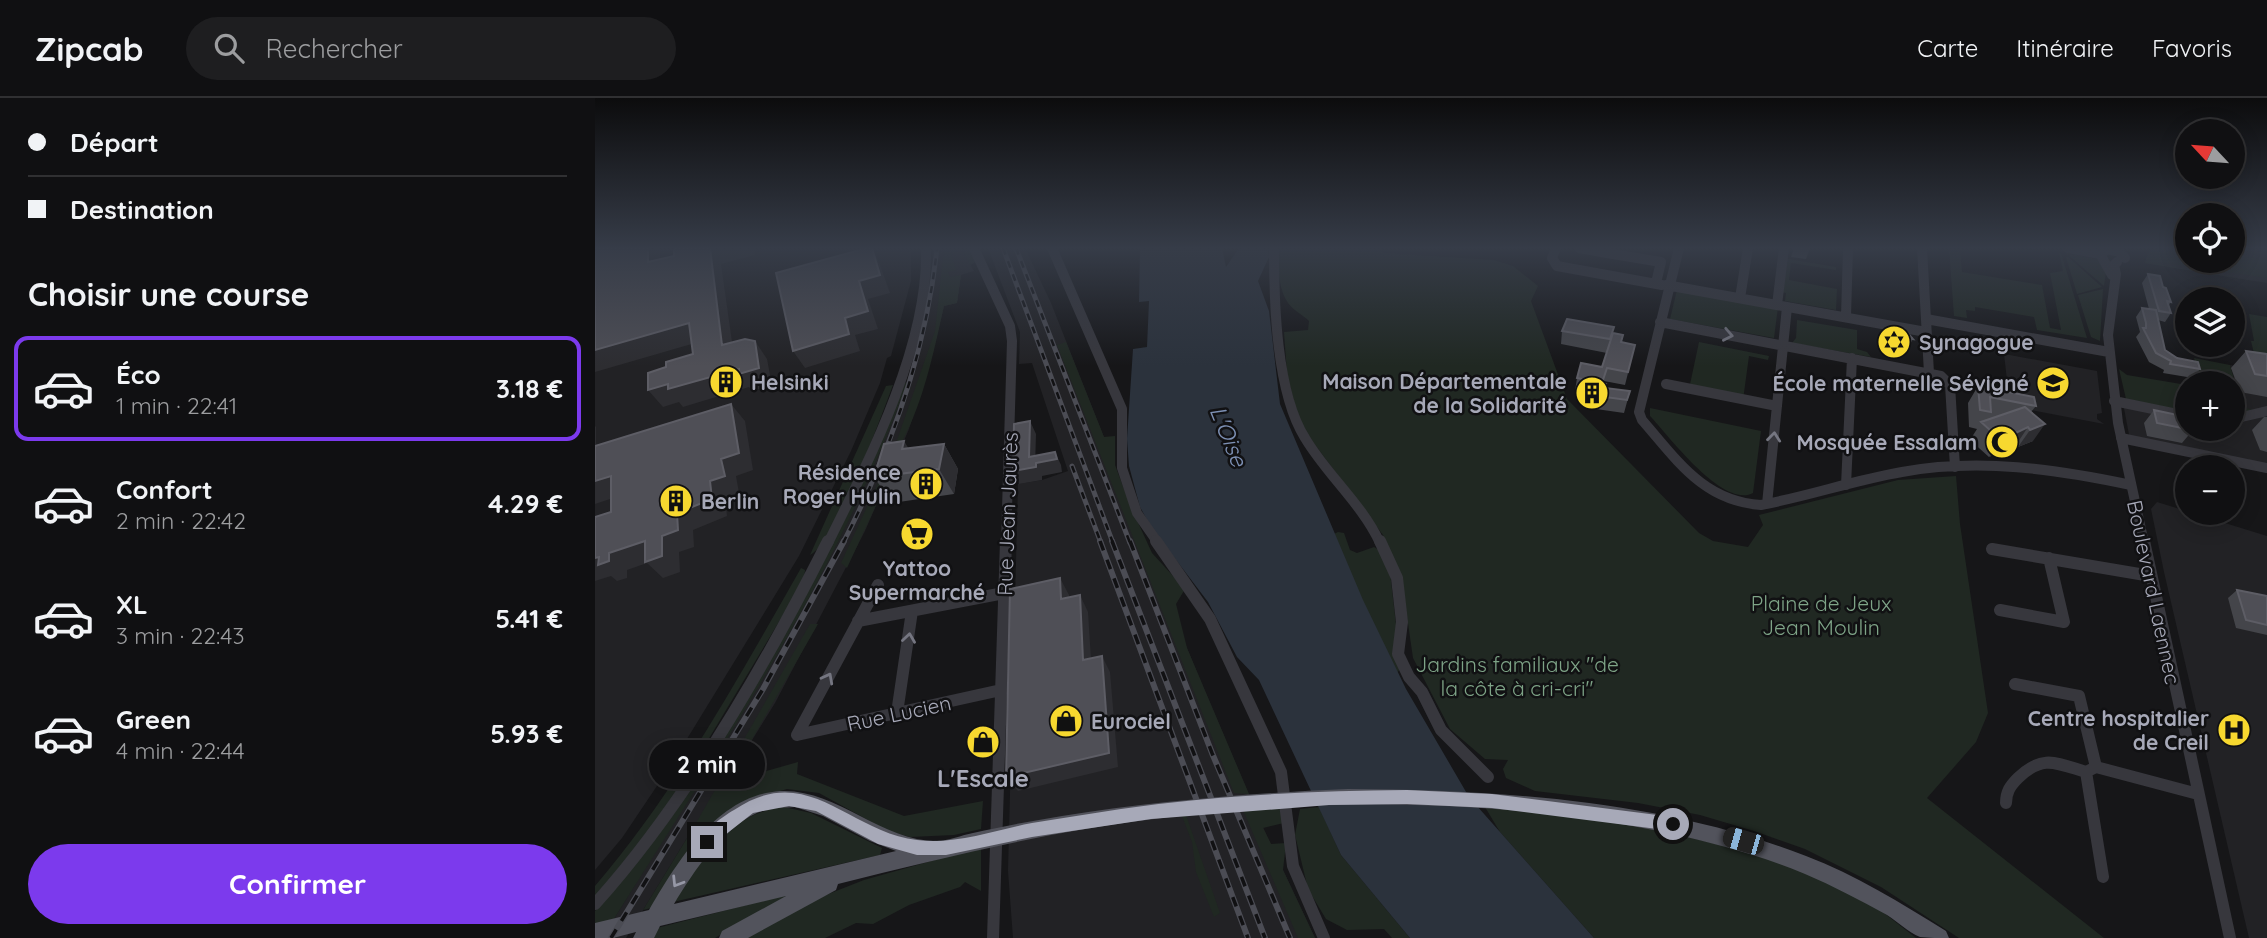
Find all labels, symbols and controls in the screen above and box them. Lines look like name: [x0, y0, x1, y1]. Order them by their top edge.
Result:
search box: [186, 17, 676, 80]
text: Zipcab: [35, 28, 144, 69]
icon: search: [210, 29, 248, 67]
text: Rechercher: [266, 32, 403, 65]
text: Carte: [1917, 33, 1978, 63]
text: Itinéraire: [2016, 33, 2114, 63]
text: Favoris: [2152, 33, 2232, 63]
north arrow: [2175, 119, 2245, 189]
map controls: [2175, 119, 2245, 525]
text: Départ: [70, 126, 159, 159]
text: Destination: [70, 193, 214, 226]
button: locate: [2175, 203, 2245, 273]
text: Choisir une course: [28, 274, 309, 314]
button: layers: [2175, 287, 2245, 357]
synagogue icon: Synagogue: [1875, 323, 1913, 361]
one-way arrow: [1722, 327, 1733, 342]
place label: Synagogue: [1919, 329, 2034, 355]
icon: car: [32, 357, 95, 420]
text: Éco: [116, 358, 161, 391]
building icon: Helsinki: [707, 363, 745, 401]
school or university icon: École maternelle Sévigné: [2034, 364, 2072, 402]
place label: Maison Départementale de la Solidarité: [1322, 368, 1567, 418]
place label: Helsinki: [751, 369, 829, 395]
place label: École maternelle Sévigné: [1773, 370, 2029, 396]
button: +: [2175, 371, 2245, 441]
text: 3.18 €: [496, 372, 563, 405]
building icon: Maison Départementale de la Solidarité: [1573, 374, 1611, 412]
text: 1 min · 22:41: [116, 391, 237, 420]
water label: L'Oise: [1204, 401, 1255, 472]
mosque icon: Mosquée Essalam: [1983, 423, 2021, 461]
place label: Mosquée Essalam: [1797, 429, 1977, 455]
one-way arrow: [1766, 431, 1781, 442]
street label: Rue Jean Jaurès: [991, 432, 1023, 596]
button: −: [2175, 455, 2245, 525]
place label: Résidence Roger Hulin: [783, 459, 901, 509]
building icon: Résidence Roger Hulin: [907, 465, 945, 503]
icon: car: [32, 472, 95, 535]
text: Confort: [116, 473, 213, 506]
building icon: Berlin: [657, 482, 695, 520]
text: 4.29 €: [488, 487, 563, 520]
place label: Berlin: [701, 488, 759, 514]
street label: Boulevard Laennec: [2122, 498, 2186, 686]
text: 2 min · 22:42: [116, 506, 246, 535]
supermarket icon: Yattoo Supermarché: [898, 515, 936, 553]
place label: Yattoo Supermarché: [849, 555, 985, 605]
icon: car: [32, 587, 95, 650]
text: XL: [116, 588, 148, 621]
park label: Plaine de Jeux Jean Moulin: [1751, 590, 1891, 640]
text: 5.41 €: [495, 602, 563, 635]
text: 3 min · 22:43: [116, 621, 245, 650]
one-way arrow: [901, 632, 916, 644]
park label: Jardins familiaux "de la côte à cri-cri": [1415, 651, 1619, 701]
one-way arrow: [819, 673, 833, 685]
street label: Rue Lucien: [845, 689, 953, 737]
icon: car: [32, 702, 95, 765]
shop icon: Eurociel: [1047, 702, 1085, 740]
text: Green: [116, 703, 191, 736]
place label: Centre hospitalier de Creil: [2028, 705, 2209, 755]
place label: Eurociel: [1091, 708, 1171, 734]
hospital icon: Centre hospitalier de Creil: [2215, 711, 2253, 749]
text: 5.93 €: [490, 717, 563, 750]
shop icon: L'Escale: [964, 723, 1002, 761]
text: 4 min · 22:44: [116, 736, 245, 765]
callout: 2 min: [649, 740, 765, 790]
text: 2 min: [677, 750, 737, 779]
place label: L'Escale: [937, 763, 1029, 793]
route start: [1657, 808, 1689, 840]
car: [1720, 825, 1767, 857]
route end: [691, 826, 723, 858]
button: Confirmer: [28, 844, 567, 924]
one-way arrow: [672, 874, 685, 887]

